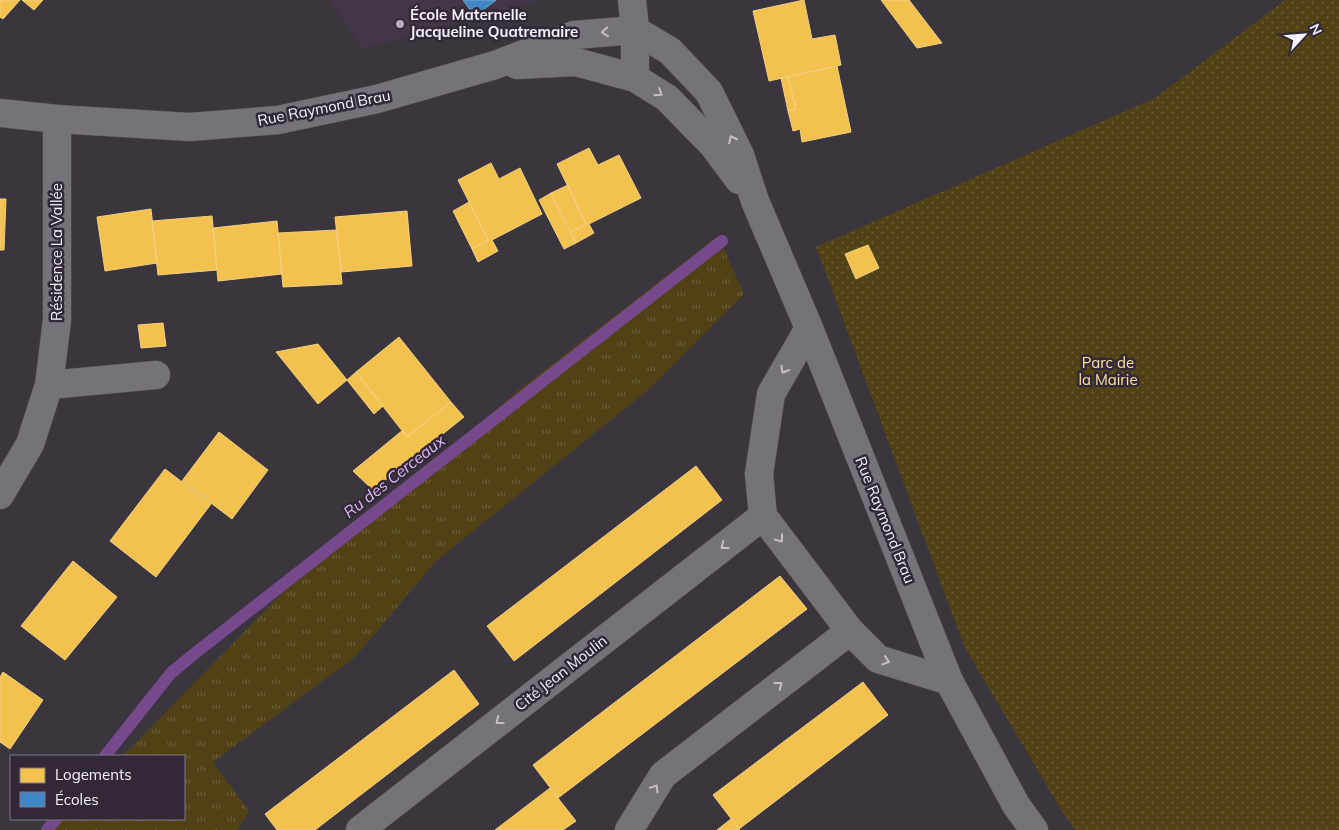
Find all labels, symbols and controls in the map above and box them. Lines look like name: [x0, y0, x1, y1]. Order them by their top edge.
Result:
place label: École Maternelle Jacqueline Quatremaire: [410, 5, 578, 41]
north arrow: [1279, 10, 1329, 60]
marker: École Maternelle Jacqueline Quatremaire: [394, 18, 406, 30]
text: N: [1305, 21, 1326, 38]
one-way arrow: [601, 27, 609, 38]
street label: Rue Raymond Brau: [256, 85, 392, 130]
one-way arrow: [654, 87, 663, 97]
one-way arrow: [728, 135, 738, 144]
street label: Résidence La Vallée: [47, 183, 66, 321]
park label: Parc de la Mairie: [1078, 353, 1138, 389]
one-way arrow: [781, 365, 791, 374]
water label: Ru des Cerceaux: [339, 430, 449, 522]
street label: Rue Raymond Brau: [851, 454, 920, 586]
one-way arrow: [775, 533, 783, 542]
one-way arrow: [721, 540, 730, 548]
street label: Cité Jean Moulin: [511, 631, 611, 715]
one-way arrow: [881, 655, 889, 665]
one-way arrow: [773, 683, 782, 691]
one-way arrow: [496, 715, 505, 724]
legend: [10, 755, 185, 820]
text: Logements: [55, 765, 132, 784]
one-way arrow: [648, 785, 658, 794]
text: Écoles: [55, 790, 99, 809]

